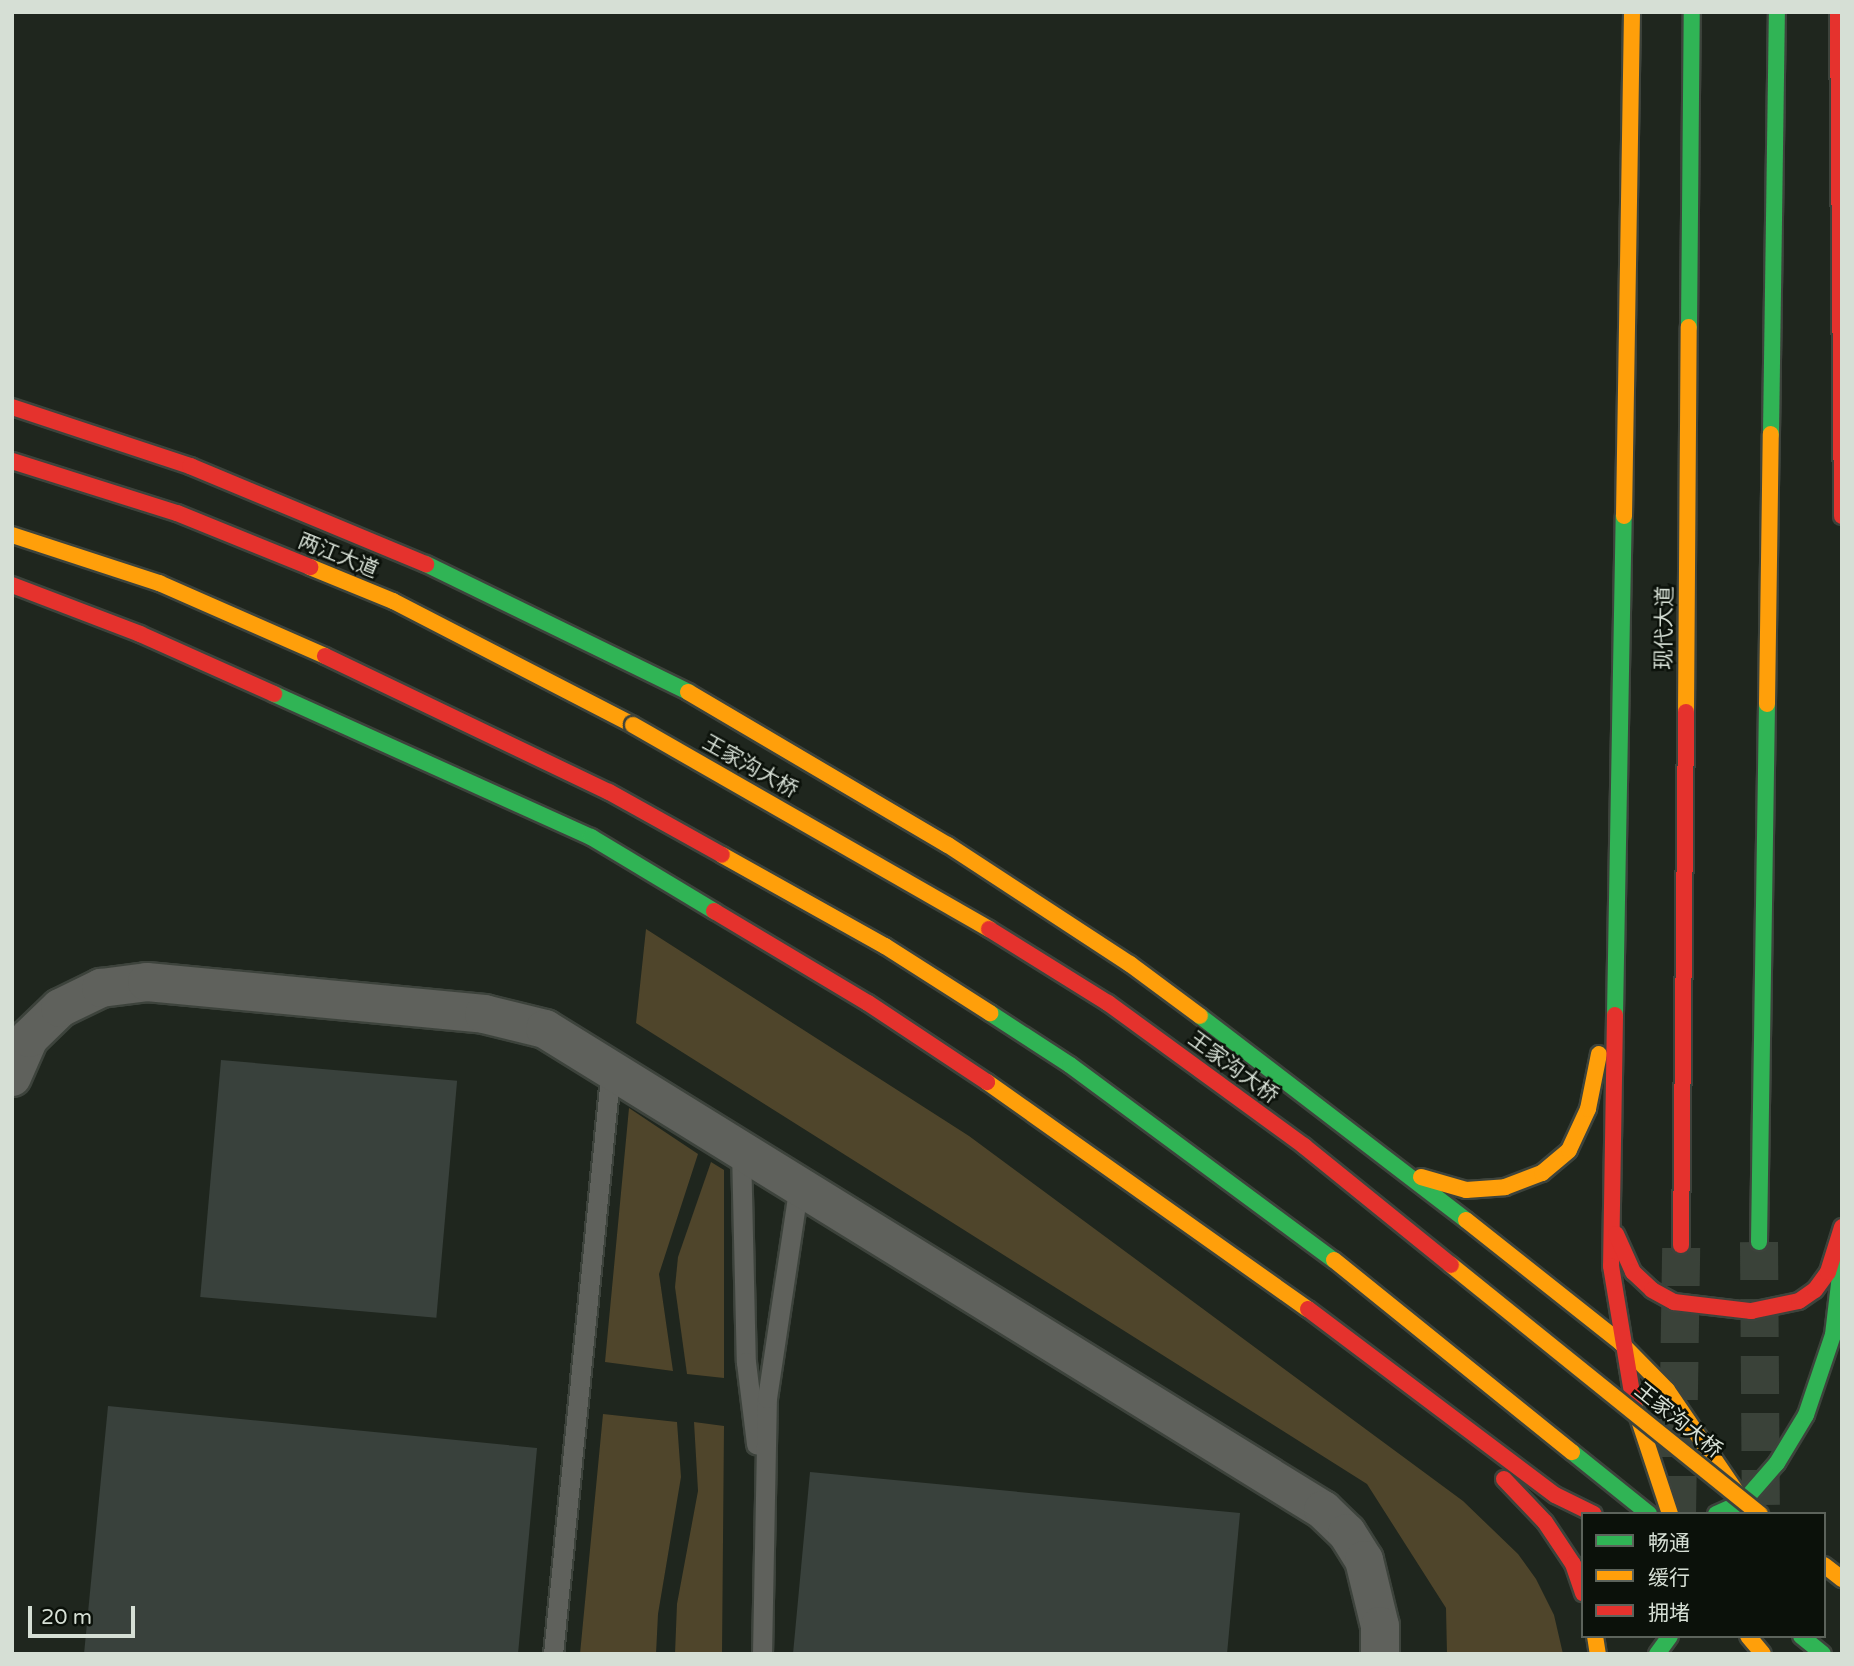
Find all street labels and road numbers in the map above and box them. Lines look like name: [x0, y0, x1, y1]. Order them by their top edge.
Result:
street label: 两江大道: [294, 529, 382, 583]
street label: 现代大道: [1652, 586, 1678, 670]
street label: 王家沟大桥: [698, 731, 802, 803]
street label: 王家沟大桥: [1183, 1027, 1283, 1109]
street label: 王家沟大桥: [1629, 1378, 1727, 1464]

